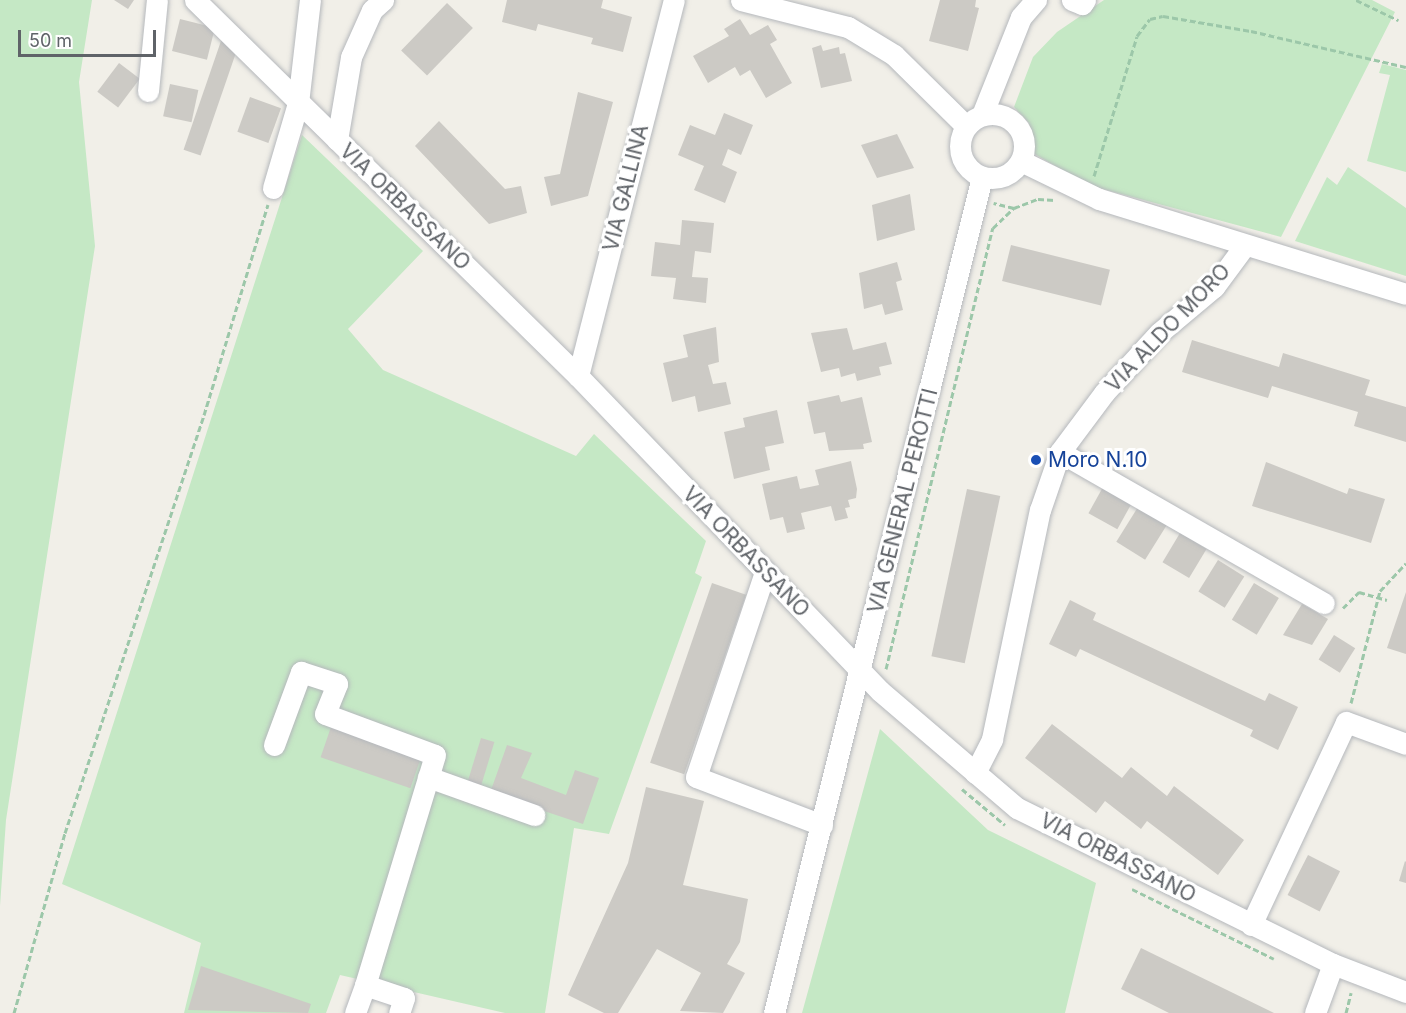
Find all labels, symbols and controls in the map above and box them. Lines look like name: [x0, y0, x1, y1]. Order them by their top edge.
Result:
scale bar: [21, 18, 159, 56]
text: 50 m: [29, 30, 72, 51]
street label: VIA GALLINA: [598, 122, 654, 254]
street label: VIA ORBASSANO: [335, 138, 475, 276]
street label: VIA ALDO MORO: [1100, 259, 1236, 397]
street label: VIA GENERAL PEROTTI: [863, 386, 943, 616]
place label: Moro N.10: [1048, 447, 1147, 473]
marker: Moro N.10: [1029, 453, 1043, 467]
street label: VIA ORBASSANO: [677, 482, 815, 622]
street label: VIA ORBASSANO: [1036, 808, 1200, 908]

